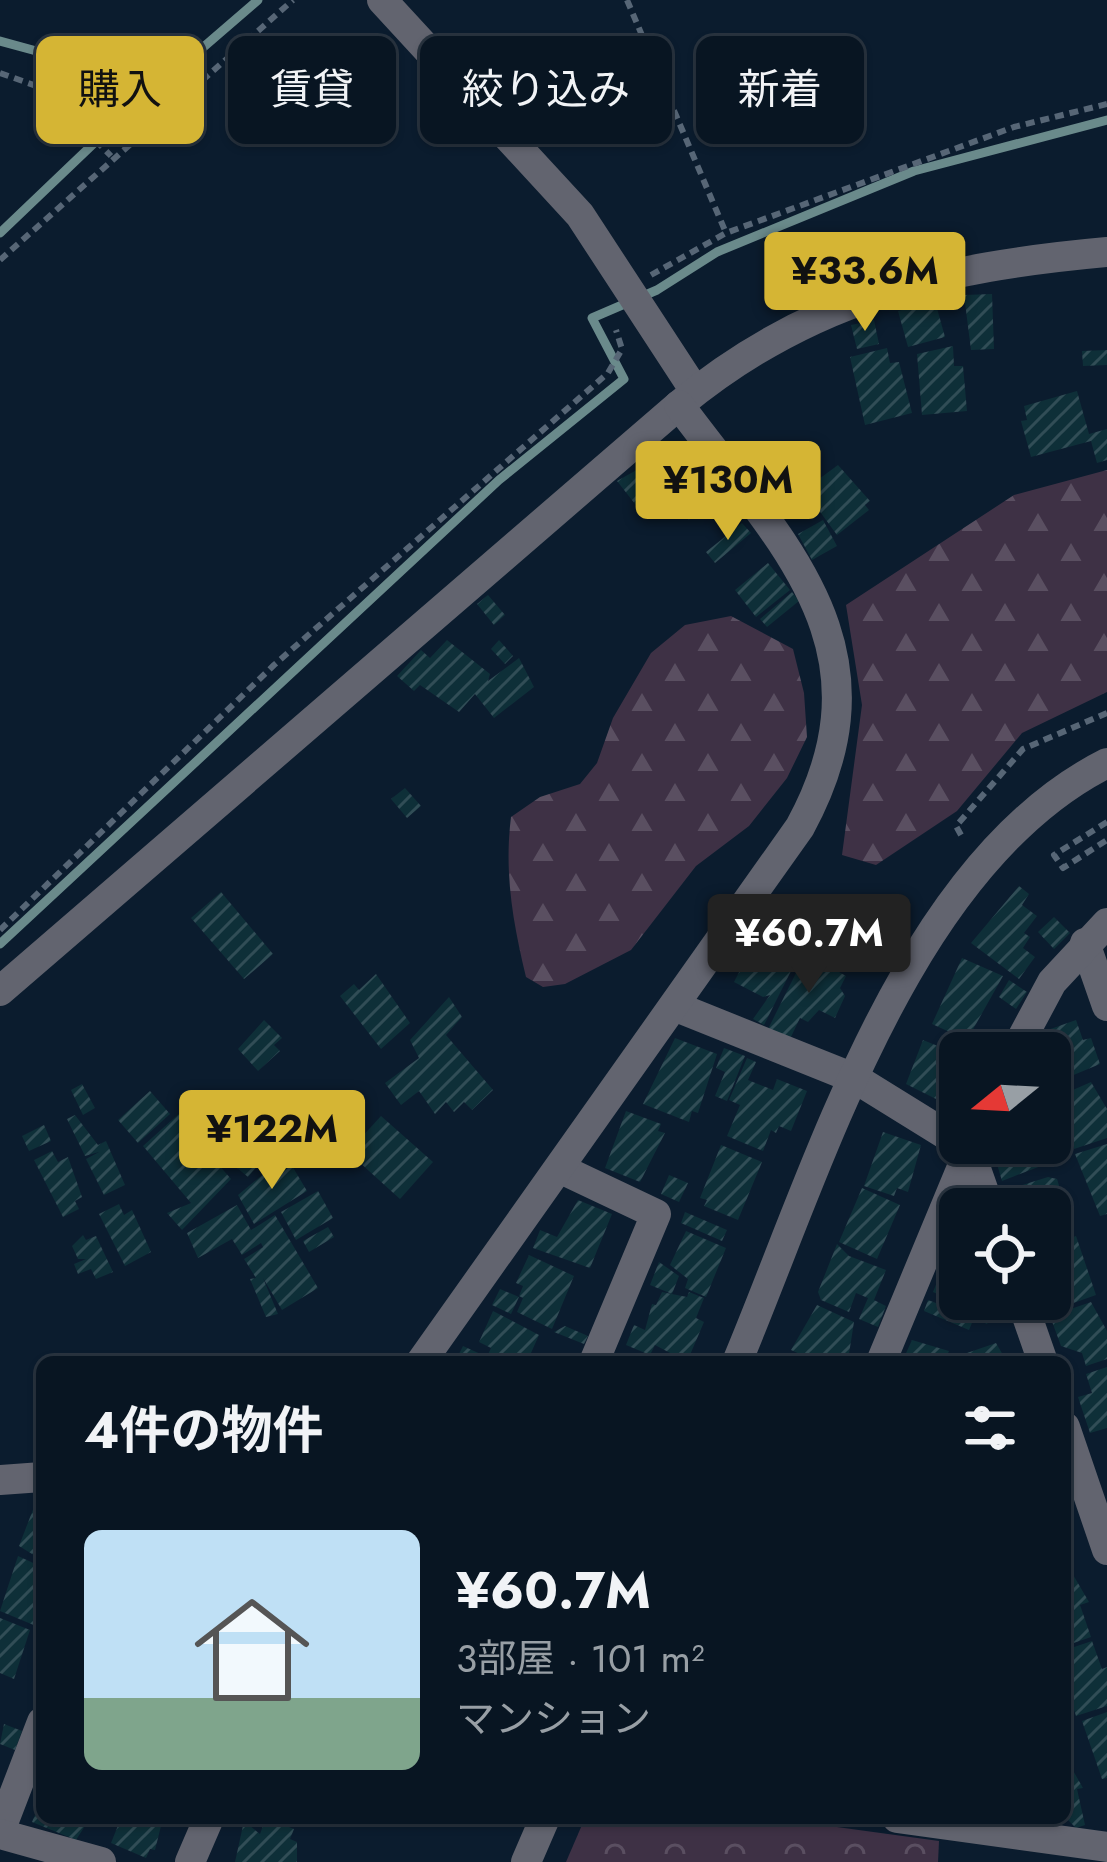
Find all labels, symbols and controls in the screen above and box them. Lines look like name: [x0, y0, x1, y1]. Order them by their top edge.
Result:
chip: 購入: [36, 36, 204, 144]
chip: 賃貸: [228, 36, 396, 144]
chip: 絞り込み: [420, 36, 672, 144]
chip: 新着: [696, 36, 864, 144]
pin: ¥33.6M: [767, 232, 963, 334]
text: ¥33.6M: [791, 242, 939, 299]
pin: ¥130M: [644, 441, 812, 543]
text: ¥130M: [663, 451, 793, 508]
pin: ¥60.7M: [711, 894, 907, 996]
text: ¥60.7M: [735, 904, 883, 961]
north arrow: [939, 1032, 1071, 1164]
map controls: [939, 1032, 1071, 1320]
pin: ¥122M: [188, 1090, 356, 1192]
text: ¥122M: [206, 1100, 338, 1157]
button: locate: [939, 1188, 1071, 1320]
text: 4件の物件: [84, 1393, 324, 1467]
icon: filters: [957, 1395, 1023, 1461]
text: ¥60.7M: [456, 1553, 651, 1627]
icon: home: [180, 1578, 324, 1722]
text: 3部屋 · 101 m²: [456, 1630, 705, 1687]
text: マンション: [456, 1690, 651, 1747]

